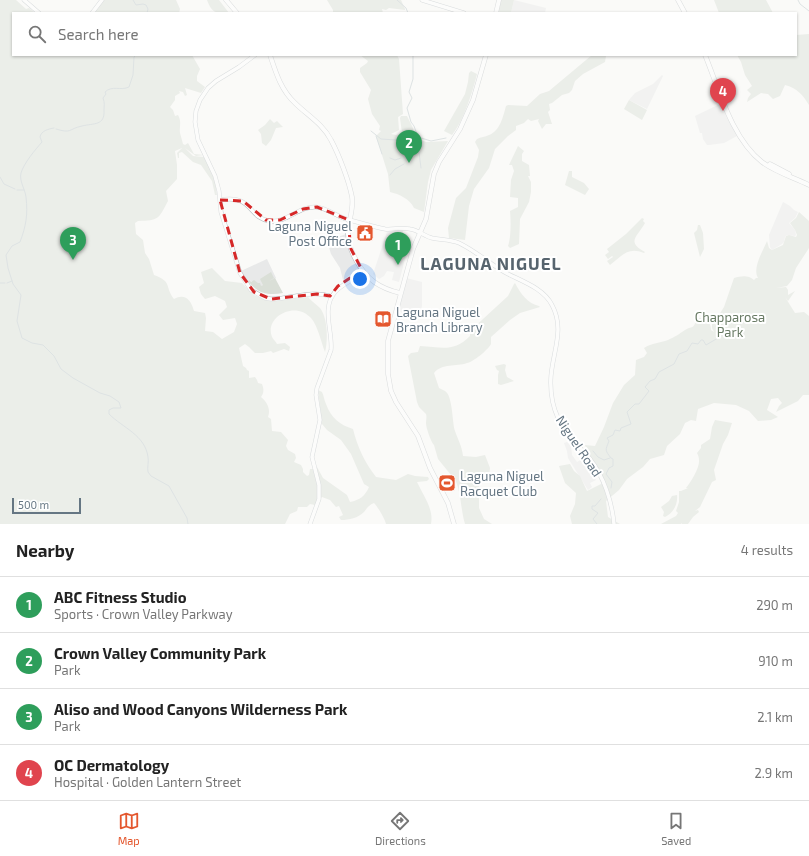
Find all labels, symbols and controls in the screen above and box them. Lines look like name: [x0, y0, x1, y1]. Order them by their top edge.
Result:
search box: [12, 12, 797, 56]
icon: search: [26, 23, 48, 45]
text: Search here: [58, 25, 139, 43]
pin: 4: [710, 78, 736, 111]
pin: 2: [396, 130, 422, 163]
place label: Laguna Niguel Post Office: [268, 218, 352, 249]
public building icon: Laguna Niguel Post Office: [355, 223, 375, 243]
pin: 3: [60, 227, 86, 260]
pin: 1: [385, 232, 411, 265]
district label: LAGUNA NIGUEL: [420, 253, 562, 273]
your location: [350, 269, 370, 289]
place label: Laguna Niguel Branch Library: [396, 304, 483, 335]
library icon: Laguna Niguel Branch Library: [373, 309, 393, 329]
park label: Chapparosa Park: [695, 309, 765, 340]
street label: Niguel Road: [553, 412, 605, 480]
place label: Laguna Niguel Racquet Club: [460, 468, 544, 499]
sports icon: Laguna Niguel Racquet Club: [437, 473, 457, 493]
scale bar: [12, 496, 81, 515]
text: 500 m: [18, 498, 49, 511]
text: Nearby: [16, 540, 74, 560]
text: 4 results: [741, 542, 793, 558]
text: ABC Fitness Studio: [54, 588, 186, 606]
text: 1: [26, 597, 32, 613]
text: 290 m: [756, 597, 793, 613]
text: Sports · Crown Valley Parkway: [54, 606, 233, 622]
text: Crown Valley Community Park: [54, 644, 266, 662]
text: 2: [25, 653, 33, 669]
text: 910 m: [758, 653, 793, 669]
text: Park: [54, 662, 81, 678]
text: Aliso and Wood Canyons Wilderness Park: [54, 700, 347, 718]
text: 3: [25, 709, 33, 725]
text: 2.1 km: [757, 709, 793, 725]
text: Park: [54, 718, 81, 734]
text: OC Dermatology: [54, 756, 169, 774]
text: 4: [25, 765, 33, 781]
text: 2.9 km: [754, 765, 793, 781]
text: Hospital · Golden Lantern Street: [54, 774, 241, 790]
tab: Map: [118, 810, 140, 847]
tab: Directions: [375, 810, 426, 847]
tab: Saved: [661, 810, 691, 847]

